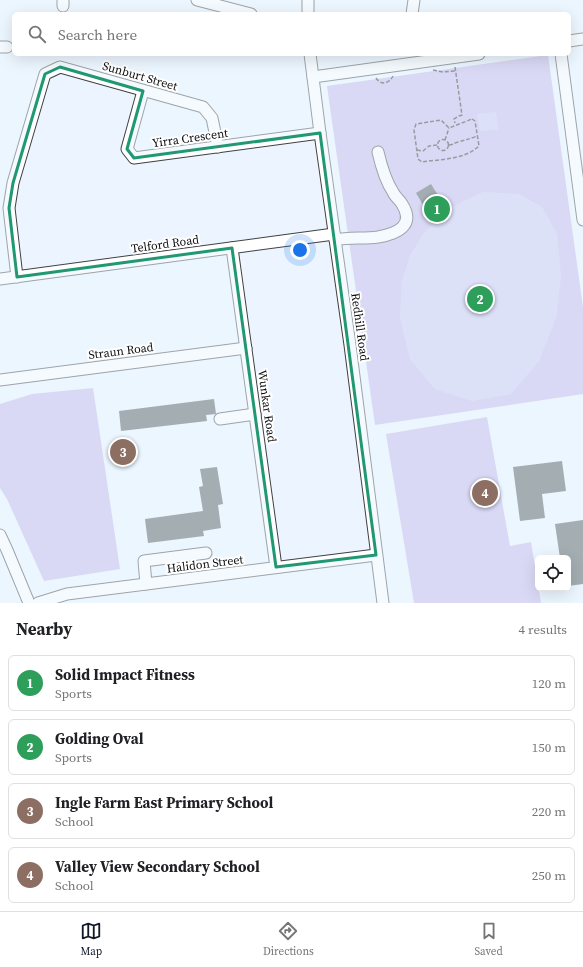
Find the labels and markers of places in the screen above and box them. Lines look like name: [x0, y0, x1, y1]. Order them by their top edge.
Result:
pin: 1: [424, 194, 450, 224]
pin: 2: [467, 284, 493, 314]
pin: 3: [110, 437, 136, 467]
pin: 4: [472, 478, 498, 508]

